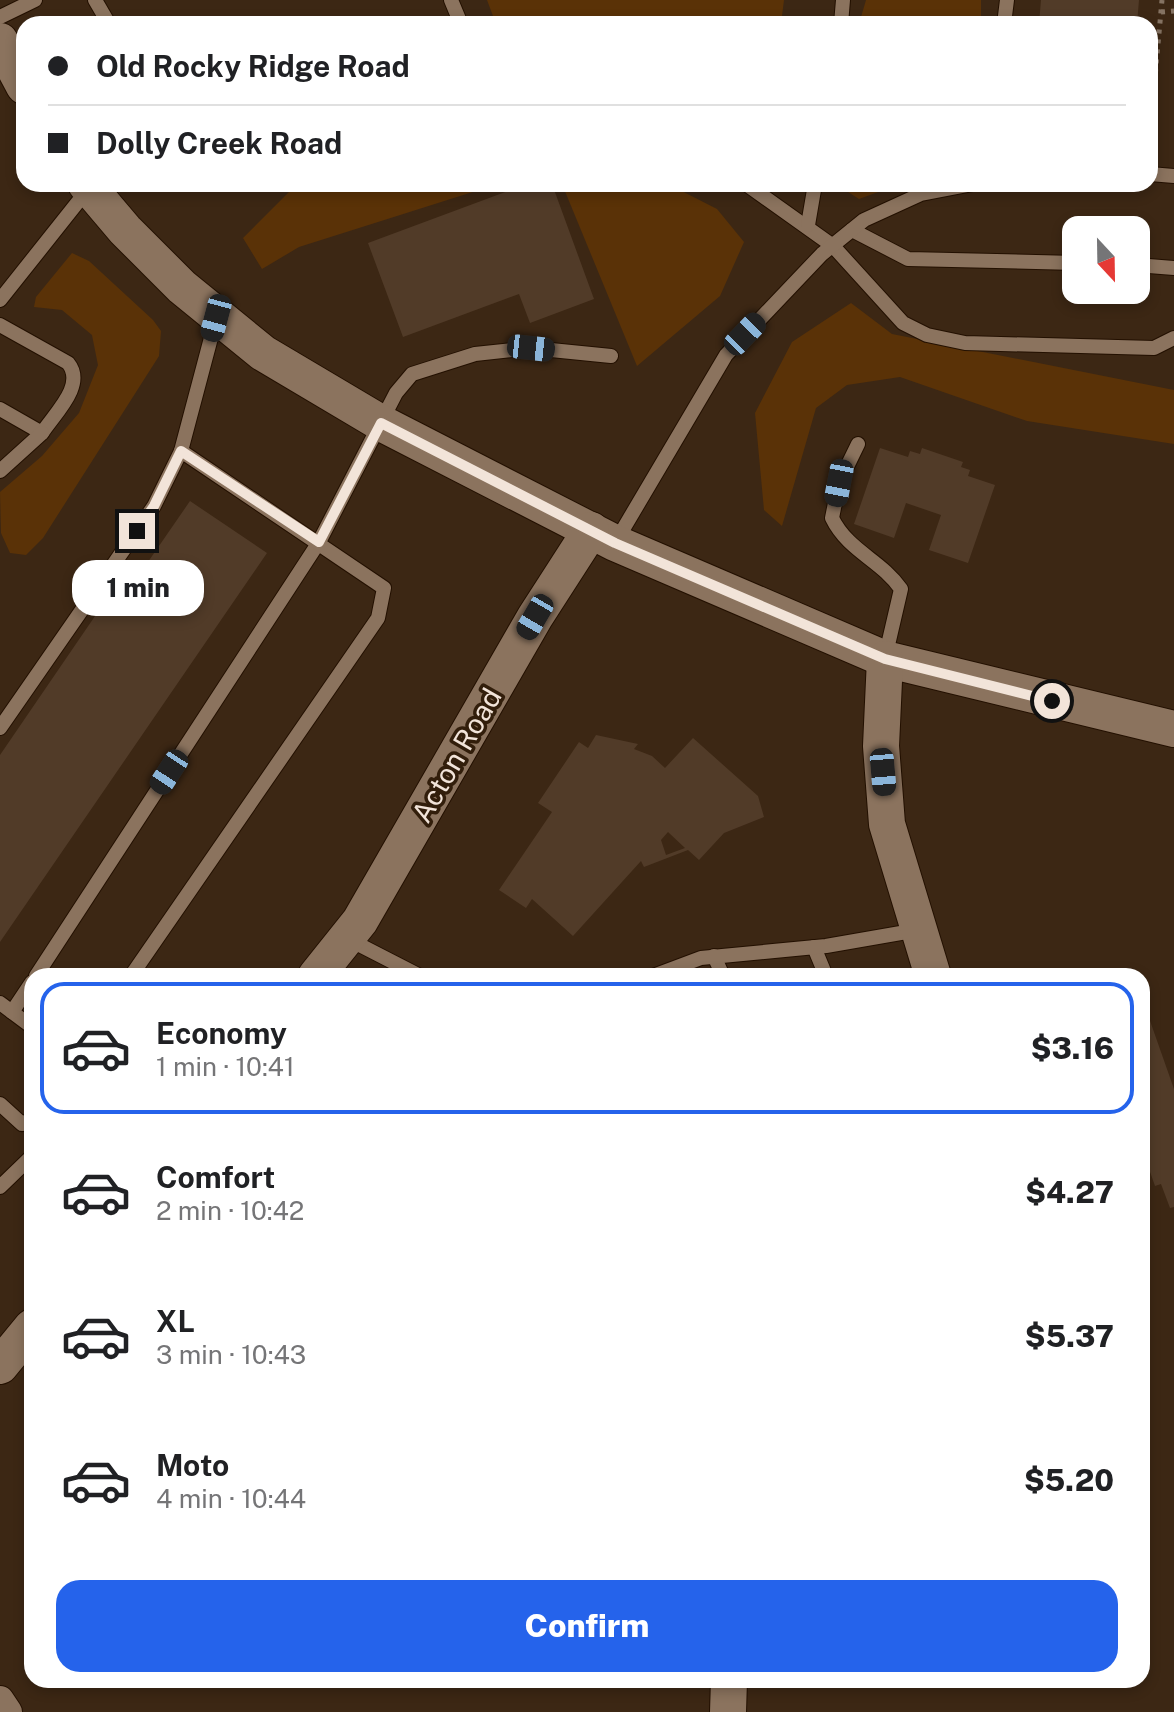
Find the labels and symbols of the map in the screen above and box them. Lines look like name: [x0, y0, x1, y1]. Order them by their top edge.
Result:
north arrow: [1062, 216, 1150, 304]
car: [198, 292, 234, 344]
car: [720, 308, 770, 360]
car: [506, 334, 556, 362]
car: [823, 457, 855, 509]
route end: [119, 513, 155, 549]
callout: 1 min: [71, 559, 203, 615]
car: [513, 590, 557, 644]
street label: Acton Road: [404, 682, 508, 828]
route start: [1034, 683, 1070, 719]
car: [146, 745, 192, 799]
car: [869, 747, 897, 797]

